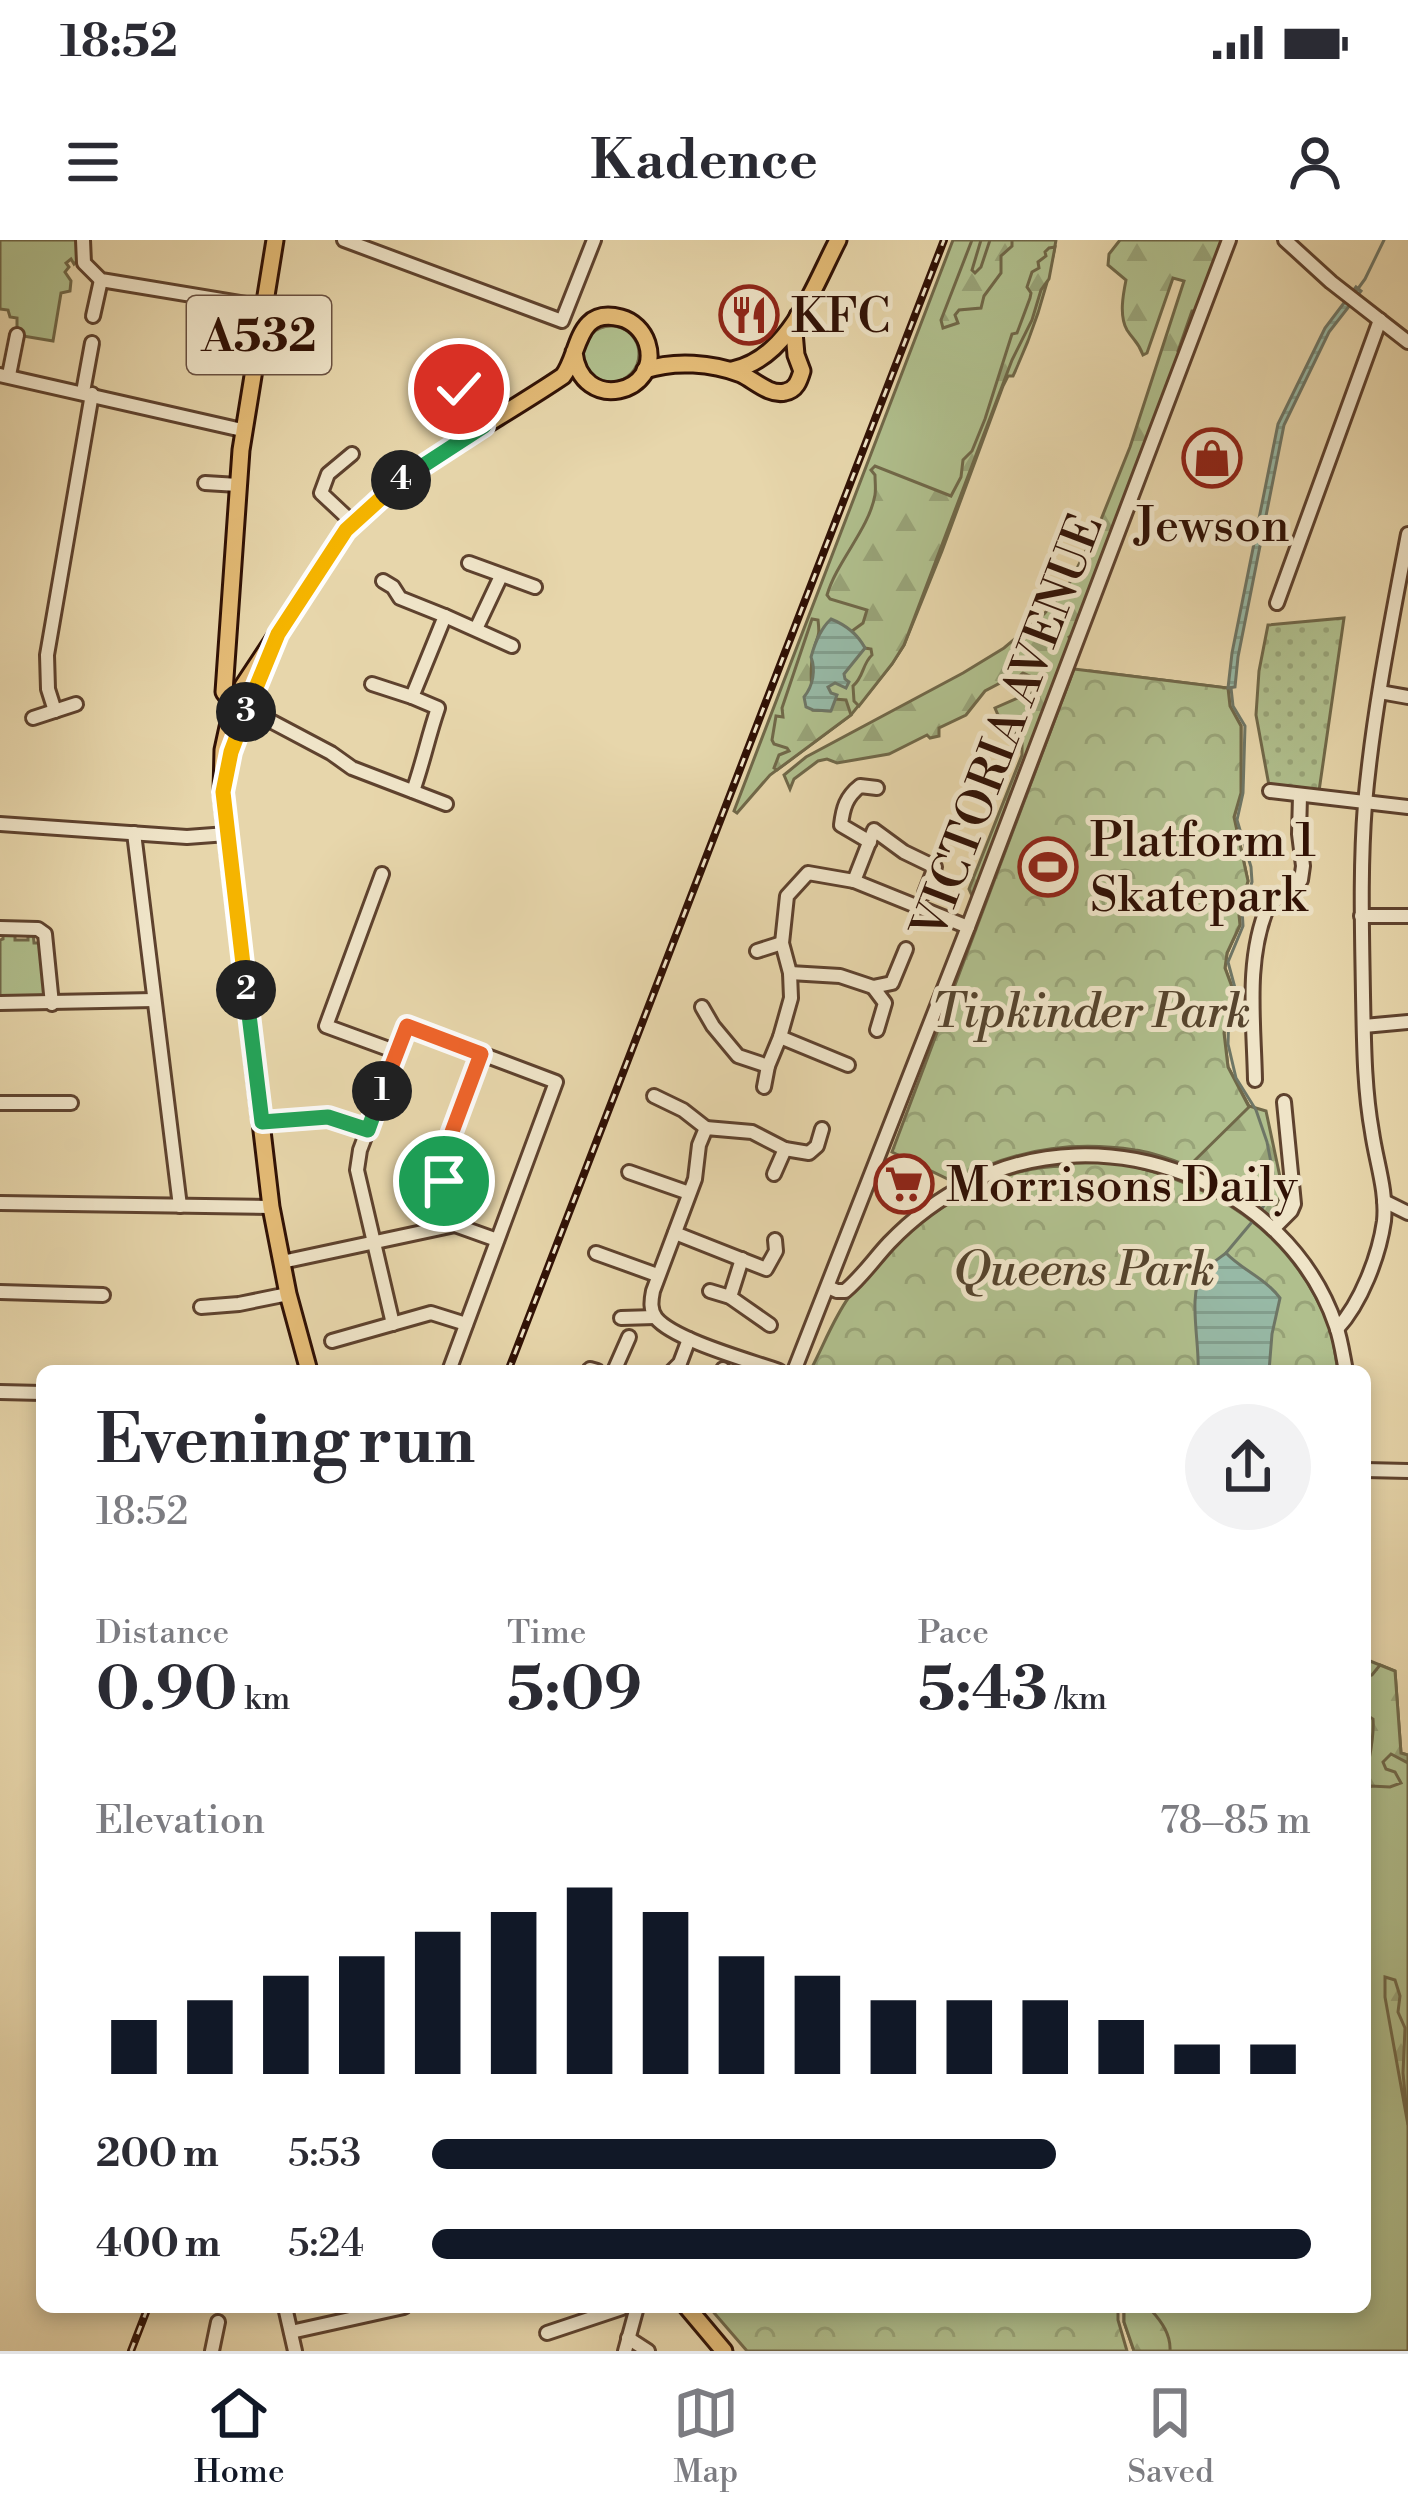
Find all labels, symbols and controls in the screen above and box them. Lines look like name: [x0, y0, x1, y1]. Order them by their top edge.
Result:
text: 18:52: [60, 14, 178, 71]
text: Kadence: [590, 128, 818, 196]
icon: menu: [60, 129, 126, 195]
icon: person: [1282, 129, 1348, 195]
restaurant icon: KFC: [718, 284, 780, 346]
place label: KFC: [791, 288, 891, 348]
road number: A532: [187, 296, 331, 374]
pin: [408, 338, 510, 440]
icon: check: [426, 356, 492, 422]
shop icon: Jewson: [1181, 427, 1243, 489]
pin: 4: [371, 450, 431, 510]
text: 4: [390, 459, 412, 500]
place label: Jewson: [1132, 497, 1290, 557]
street label: VICTORIA AVENUE: [900, 506, 1117, 949]
pin: 3: [216, 682, 276, 742]
text: 3: [236, 691, 256, 732]
place label: Platform 1 Skatepark: [1090, 812, 1316, 927]
sports icon: Platform 1 Skatepark: [1017, 836, 1079, 898]
pin: 2: [216, 960, 276, 1020]
text: 2: [236, 969, 256, 1010]
park label: Tipkinder Park: [931, 983, 1251, 1043]
pin: 1: [352, 1061, 412, 1121]
text: 1: [374, 1070, 390, 1111]
pin: [393, 1130, 495, 1232]
icon: arrive: [411, 1148, 477, 1214]
supermarket icon: Morrisons Daily: [873, 1153, 935, 1215]
place label: Morrisons Daily: [946, 1157, 1298, 1217]
park label: Queens Park: [953, 1241, 1215, 1301]
text: Evening run: [96, 1401, 475, 1484]
button: share: [1185, 1404, 1311, 1530]
text: 18:52: [96, 1488, 188, 1537]
text: Distance: [96, 1613, 229, 1654]
text: Time: [507, 1613, 586, 1654]
text: Pace: [918, 1613, 989, 1654]
text: 0.90: [96, 1654, 237, 1729]
text: 5:09: [507, 1654, 642, 1729]
text: 5:43: [918, 1654, 1048, 1729]
text: km: [237, 1679, 290, 1720]
text: /km: [1048, 1679, 1107, 1720]
text: Elevation: [96, 1797, 265, 1846]
text: 78–85 m: [1160, 1797, 1311, 1846]
text: 200 m: [96, 2130, 219, 2179]
text: 5:53: [288, 2130, 361, 2179]
text: 400 m: [96, 2220, 221, 2269]
text: 5:24: [288, 2220, 364, 2269]
tab: Home: [194, 2380, 285, 2493]
tab: Map: [673, 2380, 739, 2493]
tab: Saved: [1127, 2380, 1214, 2493]

